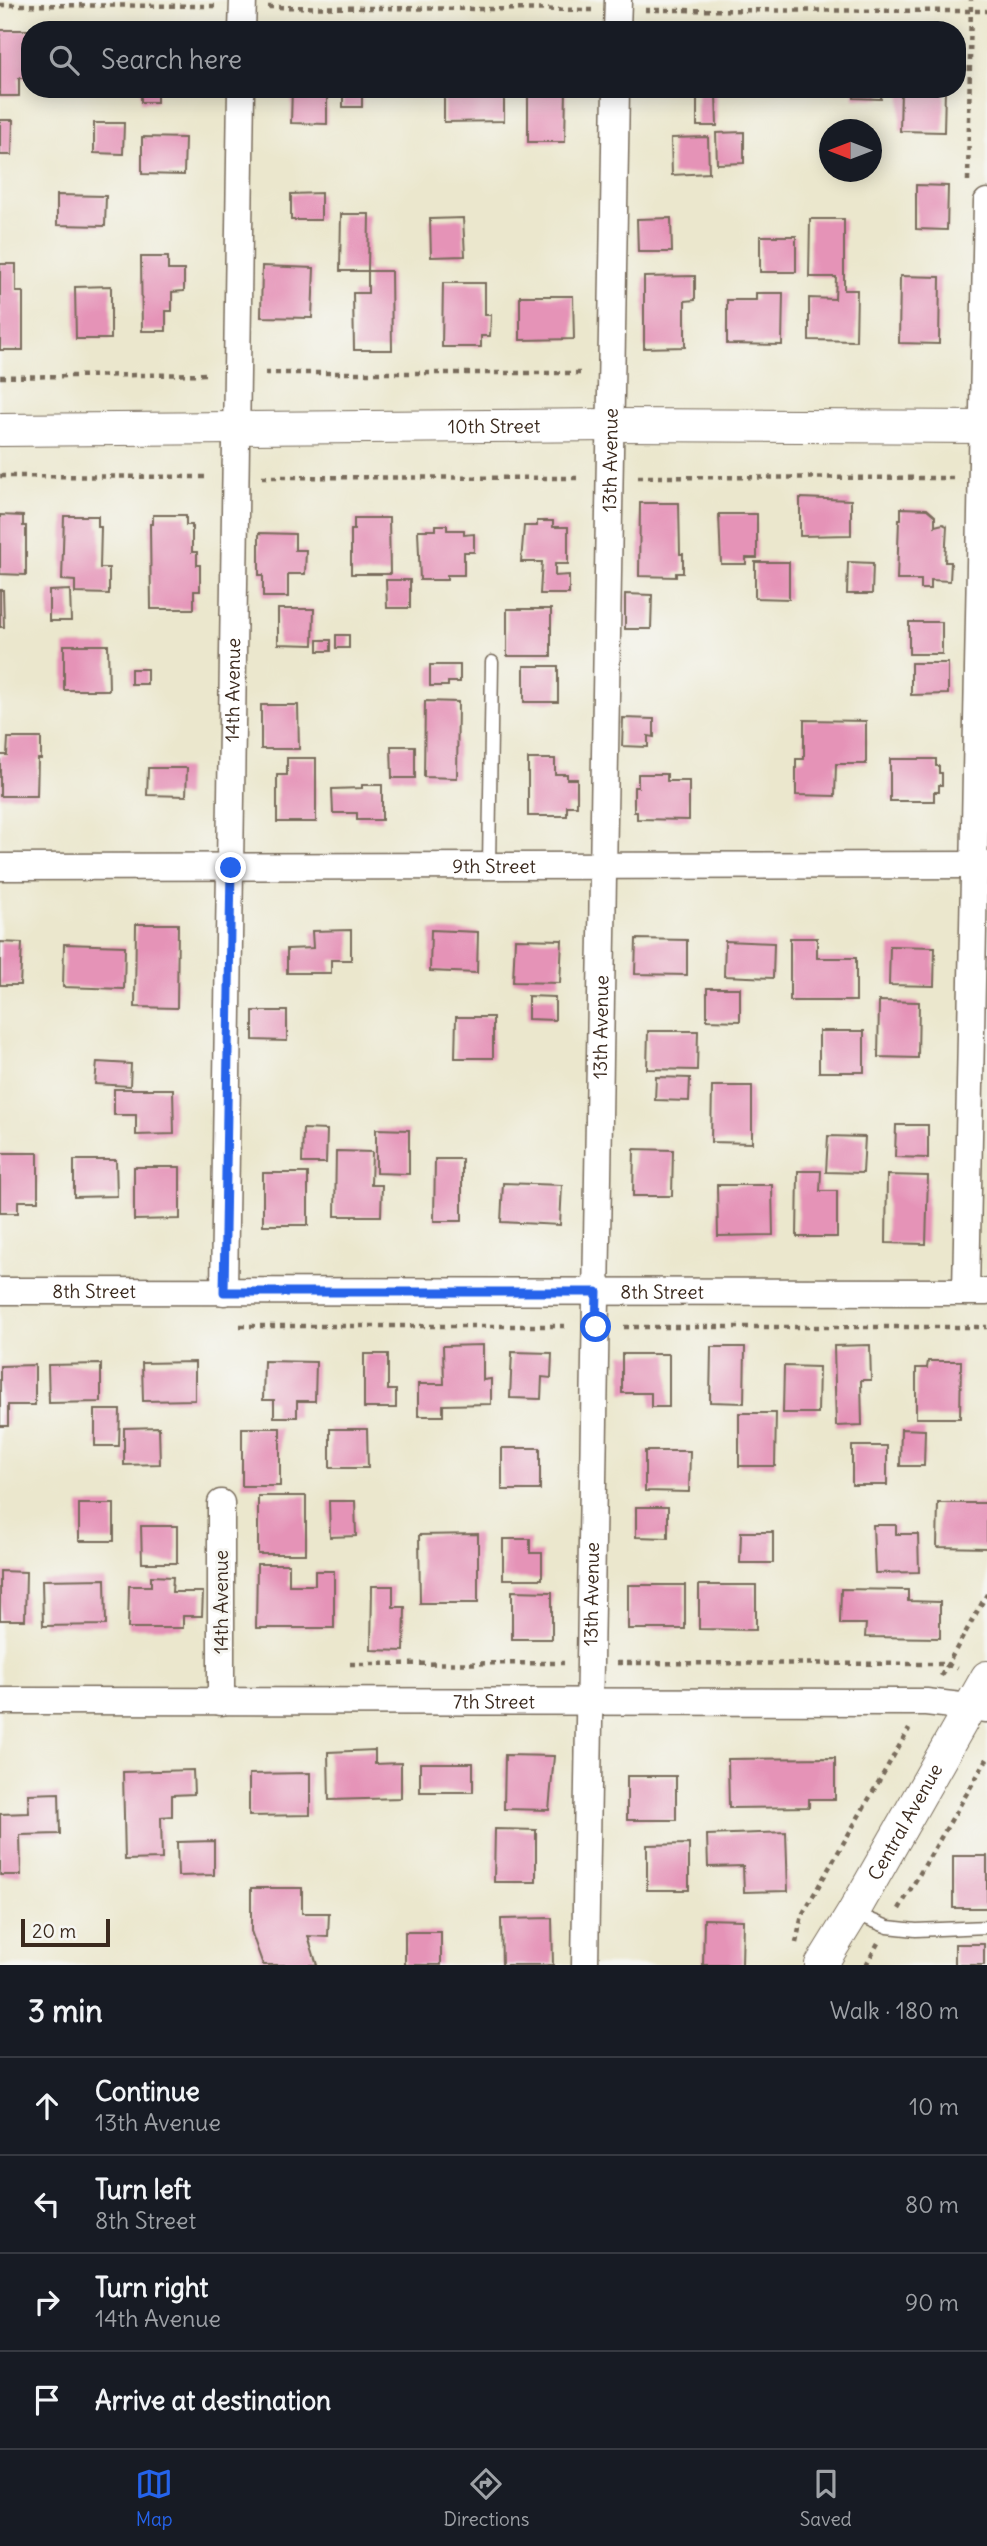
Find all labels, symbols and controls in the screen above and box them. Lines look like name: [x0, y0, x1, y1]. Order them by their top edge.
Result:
search box: [21, 21, 966, 98]
icon: search: [45, 41, 83, 79]
text: Search here: [101, 43, 242, 76]
north arrow: [819, 119, 882, 182]
street label: 13th Avenue: [597, 408, 623, 512]
street label: 10th Street: [448, 414, 540, 438]
street label: 14th Avenue: [220, 638, 245, 742]
route end: [215, 852, 246, 883]
street label: 9th Street: [452, 854, 536, 878]
street label: 13th Avenue: [588, 975, 613, 1079]
street label: 8th Street: [52, 1279, 136, 1303]
street label: 8th Street: [620, 1280, 704, 1304]
route start: [580, 1311, 611, 1342]
street label: 13th Avenue: [578, 1542, 604, 1646]
street label: 14th Avenue: [209, 1550, 233, 1654]
street label: 7th Street: [453, 1689, 535, 1714]
street label: Central Avenue: [862, 1759, 947, 1884]
scale bar: [21, 1916, 110, 1948]
text: 20 m: [32, 1919, 76, 1943]
text: 3 min: [28, 1992, 103, 2030]
text: Walk · 180 m: [830, 1996, 959, 2025]
text: Continue: [95, 2075, 200, 2108]
icon: ahead: [28, 2087, 66, 2125]
text: 10 m: [909, 2092, 959, 2121]
text: 13th Avenue: [95, 2108, 221, 2137]
text: Turn left: [95, 2173, 191, 2206]
icon: left: [28, 2185, 66, 2223]
text: 80 m: [905, 2190, 959, 2219]
text: 8th Street: [95, 2206, 196, 2235]
text: Turn right: [95, 2271, 208, 2304]
icon: right: [28, 2283, 66, 2321]
text: 90 m: [905, 2288, 959, 2317]
text: 14th Avenue: [95, 2304, 221, 2333]
icon: arrive: [28, 2381, 66, 2419]
text: Arrive at destination: [95, 2384, 331, 2417]
tab: Map: [135, 2465, 173, 2531]
tab: Directions: [444, 2465, 529, 2531]
tab: Saved: [800, 2465, 852, 2531]

